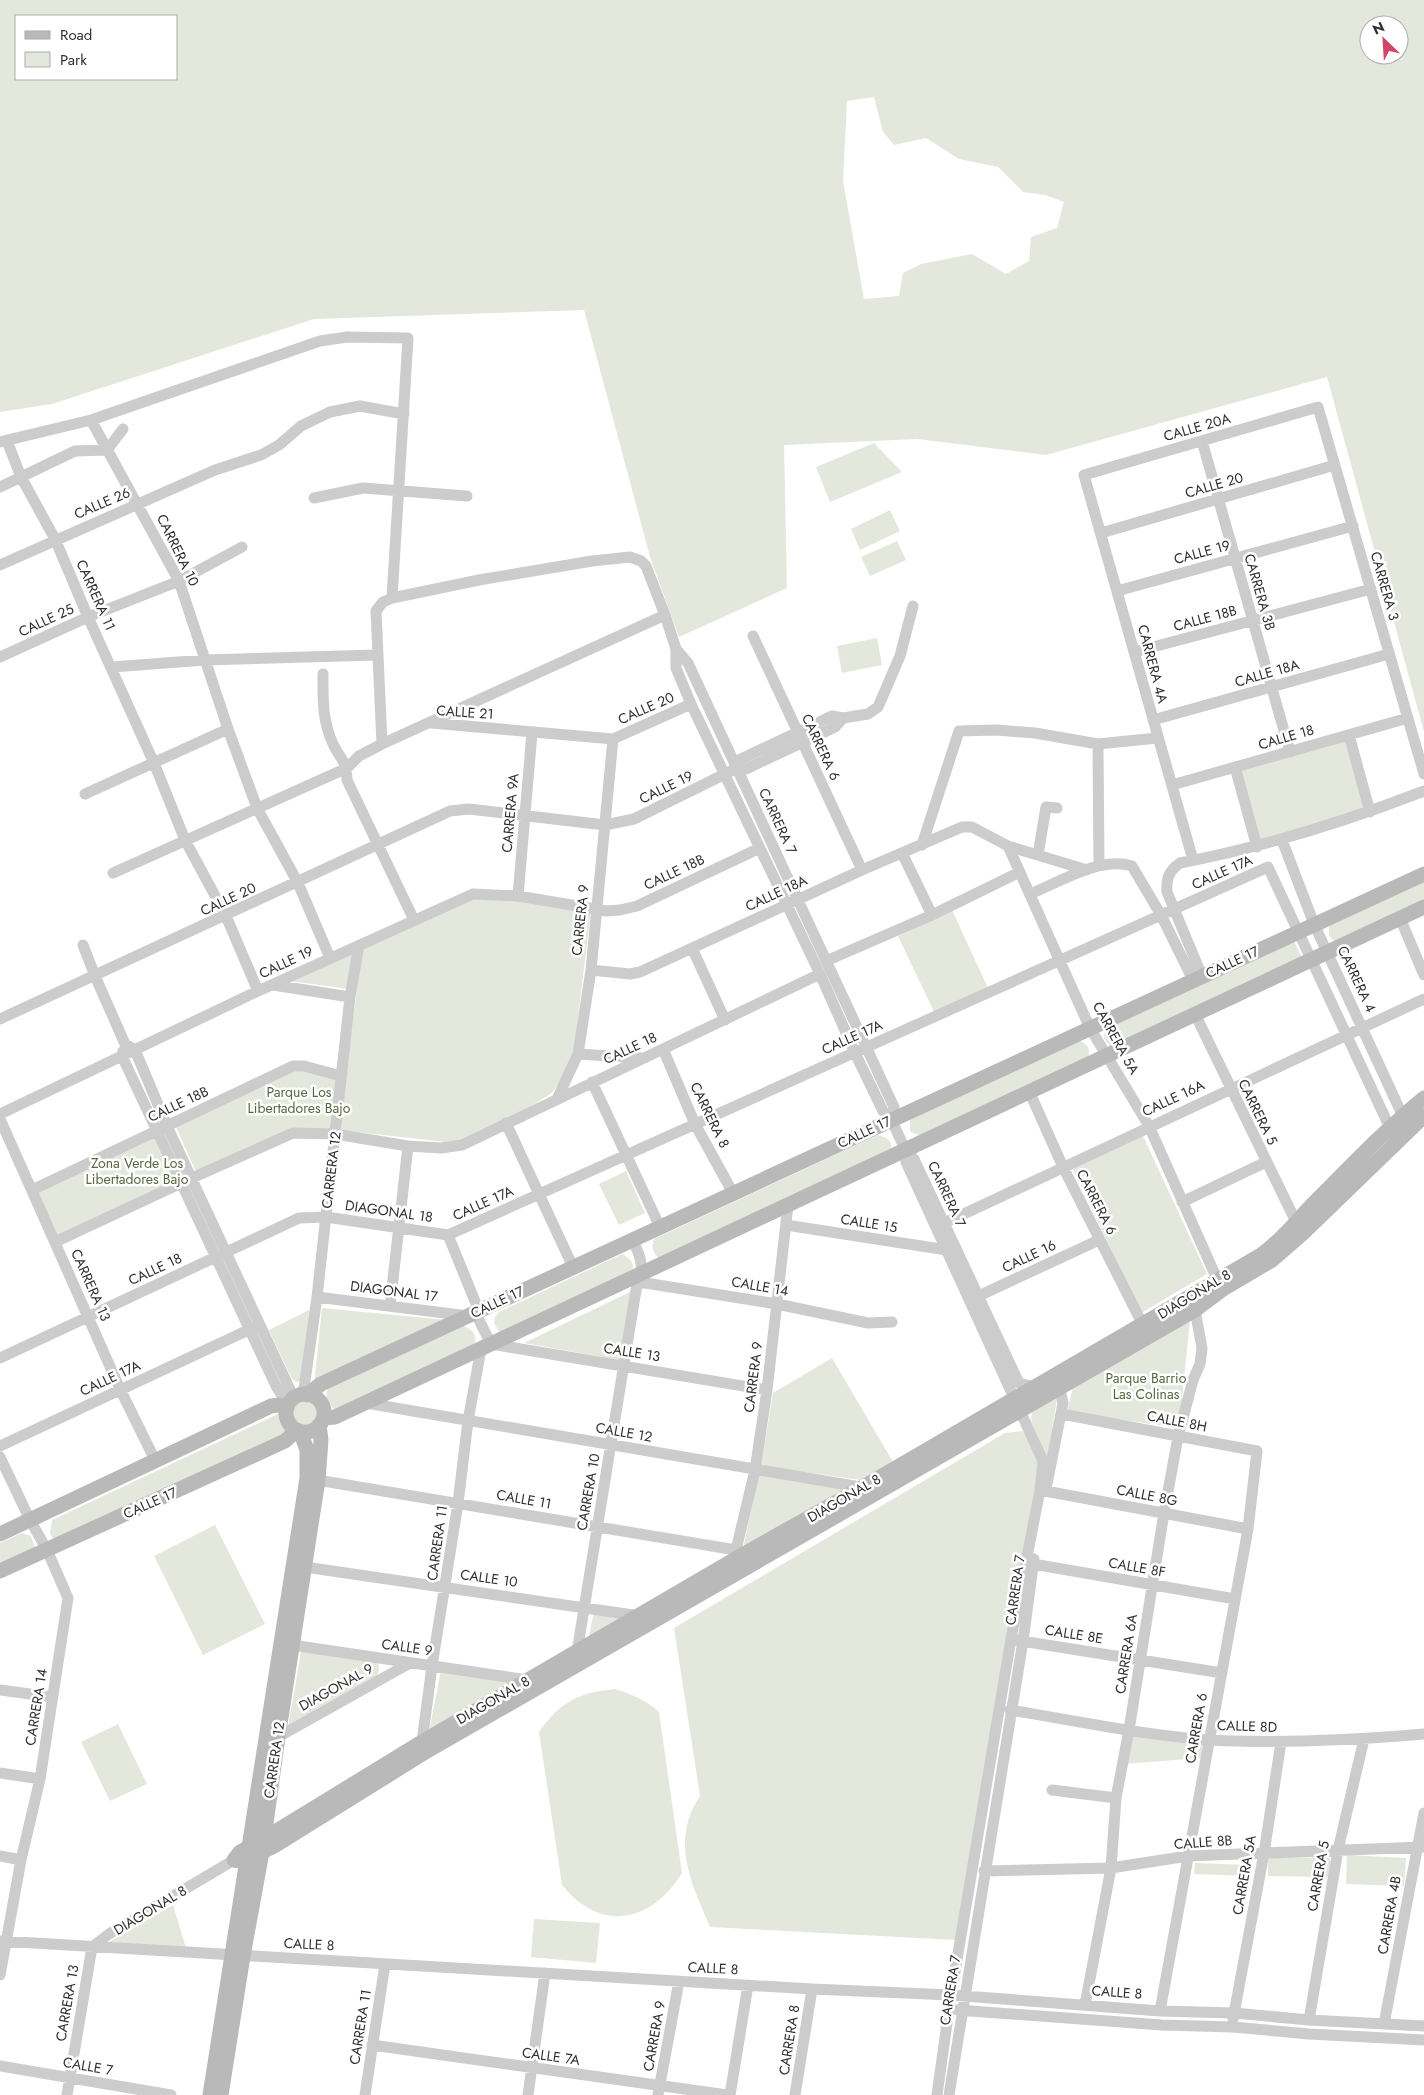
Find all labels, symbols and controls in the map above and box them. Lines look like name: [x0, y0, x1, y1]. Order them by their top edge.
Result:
legend: [15, 15, 178, 80]
north arrow: [1359, 15, 1409, 65]
text: N: [1369, 17, 1388, 40]
text: Road: [60, 24, 92, 46]
text: Park: [60, 49, 87, 71]
street label: CALLE 20A: [1161, 408, 1234, 446]
street label: CALLE 20: [1183, 467, 1245, 503]
street label: CALLE 26: [71, 482, 133, 524]
street label: CARRERA 10: [152, 511, 204, 589]
street label: CALLE 19: [1172, 535, 1232, 569]
street label: CARRERA 3: [1366, 549, 1404, 623]
street label: CARRERA 3B: [1240, 551, 1281, 633]
street label: CARRERA 11: [71, 556, 121, 634]
street label: CALLE 25: [15, 598, 77, 642]
street label: CALLE 18B: [1171, 600, 1239, 636]
street label: CARRERA 4A: [1133, 622, 1173, 706]
street label: CALLE 18A: [1232, 654, 1302, 692]
street label: CALLE 20: [615, 687, 677, 729]
street label: CALLE 21: [436, 700, 494, 724]
street label: CARRERA 6: [797, 710, 845, 784]
street label: CALLE 18: [1256, 720, 1316, 754]
street label: CALLE 19: [636, 765, 696, 809]
street label: CARRERA 9A: [497, 772, 523, 854]
street label: CARRERA 7: [754, 785, 802, 858]
street label: CALLE 18B: [640, 849, 708, 895]
street label: CALLE 17A: [1188, 849, 1256, 894]
street label: CALLE 18A: [742, 870, 811, 916]
street label: CALLE 20: [197, 877, 259, 921]
street label: CARRERA 9: [566, 883, 594, 957]
street label: CALLE 19: [256, 941, 316, 983]
street label: CALLE 17: [1202, 941, 1263, 983]
street label: CARRERA 4: [1333, 942, 1381, 1016]
street label: CARRERA 5A: [1088, 998, 1145, 1079]
street label: CALLE 17A: [818, 1014, 886, 1059]
street label: CALLE 18: [600, 1027, 660, 1069]
street label: CALLE 16A: [1139, 1075, 1208, 1121]
street label: CARRERA 5: [1233, 1076, 1283, 1148]
street label: CARRERA 8: [685, 1079, 735, 1151]
street label: CALLE 18B: [144, 1081, 212, 1127]
park label: Parque Los Libertadores Bajo: [248, 1082, 351, 1118]
street label: CALLE 17: [834, 1111, 895, 1153]
street label: CARRERA 12: [316, 1130, 346, 1210]
park label: Zona Verde Los Libertadores Bajo: [86, 1153, 189, 1189]
street label: CARRERA 7: [923, 1158, 971, 1231]
street label: CARRERA 6: [1072, 1166, 1122, 1238]
street label: CALLE 17A: [449, 1180, 517, 1225]
street label: DIAGONAL 18: [344, 1195, 434, 1227]
street label: CALLE 15: [839, 1209, 899, 1237]
street label: CALLE 16: [999, 1235, 1059, 1277]
street label: CARRERA 13: [66, 1246, 116, 1325]
street label: CALLE 18: [125, 1248, 185, 1290]
street label: DIAGONAL 8: [1154, 1264, 1234, 1324]
street label: CALLE 14: [730, 1271, 790, 1301]
street label: DIAGONAL 17: [349, 1276, 439, 1306]
street label: CALLE 17: [467, 1281, 528, 1323]
street label: CALLE 13: [602, 1338, 662, 1366]
street label: CARRERA 9: [739, 1340, 767, 1414]
street label: CALLE 17A: [76, 1355, 144, 1401]
park label: Parque Barrio Las Colinas: [1106, 1368, 1187, 1404]
street label: CALLE 8H: [1145, 1405, 1209, 1437]
street label: CALLE 12: [594, 1417, 654, 1447]
street label: CARRERA 10: [571, 1452, 605, 1532]
street label: DIAGONAL 8: [804, 1469, 884, 1527]
street label: CALLE 8G: [1115, 1479, 1179, 1511]
street label: CALLE 17: [120, 1482, 181, 1524]
street label: CALLE 11: [495, 1484, 553, 1514]
street label: CARRERA 11: [422, 1504, 452, 1582]
street label: CALLE 8F: [1107, 1552, 1167, 1582]
street label: CARRERA 7: [1000, 1553, 1030, 1626]
street label: CALLE 10: [459, 1564, 519, 1592]
street label: CARRERA 6A: [1110, 1612, 1142, 1695]
street label: CALLE 8E: [1044, 1620, 1104, 1648]
street label: CALLE 9: [380, 1634, 434, 1660]
street label: DIAGONAL 9: [295, 1658, 377, 1716]
street label: CARRERA 14: [20, 1667, 52, 1747]
street label: DIAGONAL 8: [453, 1671, 533, 1729]
street label: CARRERA 6: [1180, 1691, 1212, 1765]
street label: CALLE 8D: [1217, 1715, 1277, 1737]
street label: CARRERA 12: [259, 1720, 289, 1800]
street label: CALLE 8B: [1173, 1830, 1233, 1854]
street label: CARRERA 5A: [1227, 1833, 1261, 1916]
street label: CARRERA 5: [1302, 1839, 1334, 1913]
street label: CARRERA 4B: [1372, 1874, 1406, 1956]
street label: DIAGONAL 8: [110, 1880, 190, 1940]
street label: CALLE 8: [283, 1933, 335, 1955]
street label: CARRERA 7: [935, 1953, 966, 2026]
street label: CALLE 8: [687, 1957, 739, 1979]
street label: CARRERA 13: [50, 1963, 84, 2043]
street label: CALLE 8: [1091, 1980, 1143, 2004]
street label: CARRERA 11: [344, 1988, 376, 2066]
street label: CARRERA 9: [638, 1999, 670, 2073]
street label: CARRERA 8: [774, 2003, 804, 2077]
street label: CALLE 7A: [521, 2042, 582, 2070]
street label: CALLE 7: [61, 2052, 115, 2080]

